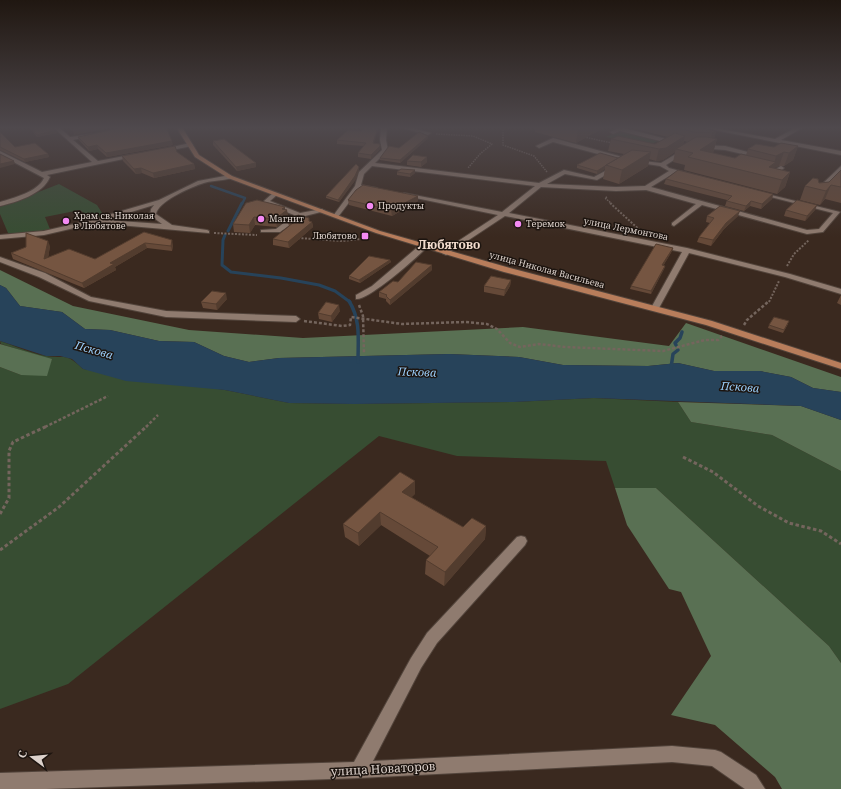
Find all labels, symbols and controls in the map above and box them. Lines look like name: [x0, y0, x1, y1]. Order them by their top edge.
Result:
place label: Продукты: [378, 199, 425, 212]
marker: Продукты: [365, 201, 375, 211]
place label: Храм св. Николая в Любятове: [74, 209, 154, 232]
place label: Магнит: [269, 212, 304, 225]
marker: Магнит: [256, 214, 266, 224]
street label: улица Лермонтова: [583, 214, 670, 243]
marker: Храм св. Николая в Любятове: [61, 216, 71, 226]
place label: Теремок: [526, 217, 566, 230]
marker: Теремок: [513, 219, 523, 229]
place label: Любятово: [312, 229, 357, 242]
marker: Любятово: [360, 231, 370, 241]
district label: Любятово: [418, 236, 480, 253]
street label: улица Николая Васильева: [488, 248, 606, 291]
water label: Пскова: [73, 337, 115, 362]
water label: Пскова: [396, 363, 437, 380]
water label: Пскова: [719, 378, 761, 395]
north arrow: [12, 737, 52, 777]
text: С: [14, 749, 30, 760]
street label: улица Новаторов: [330, 757, 436, 780]

